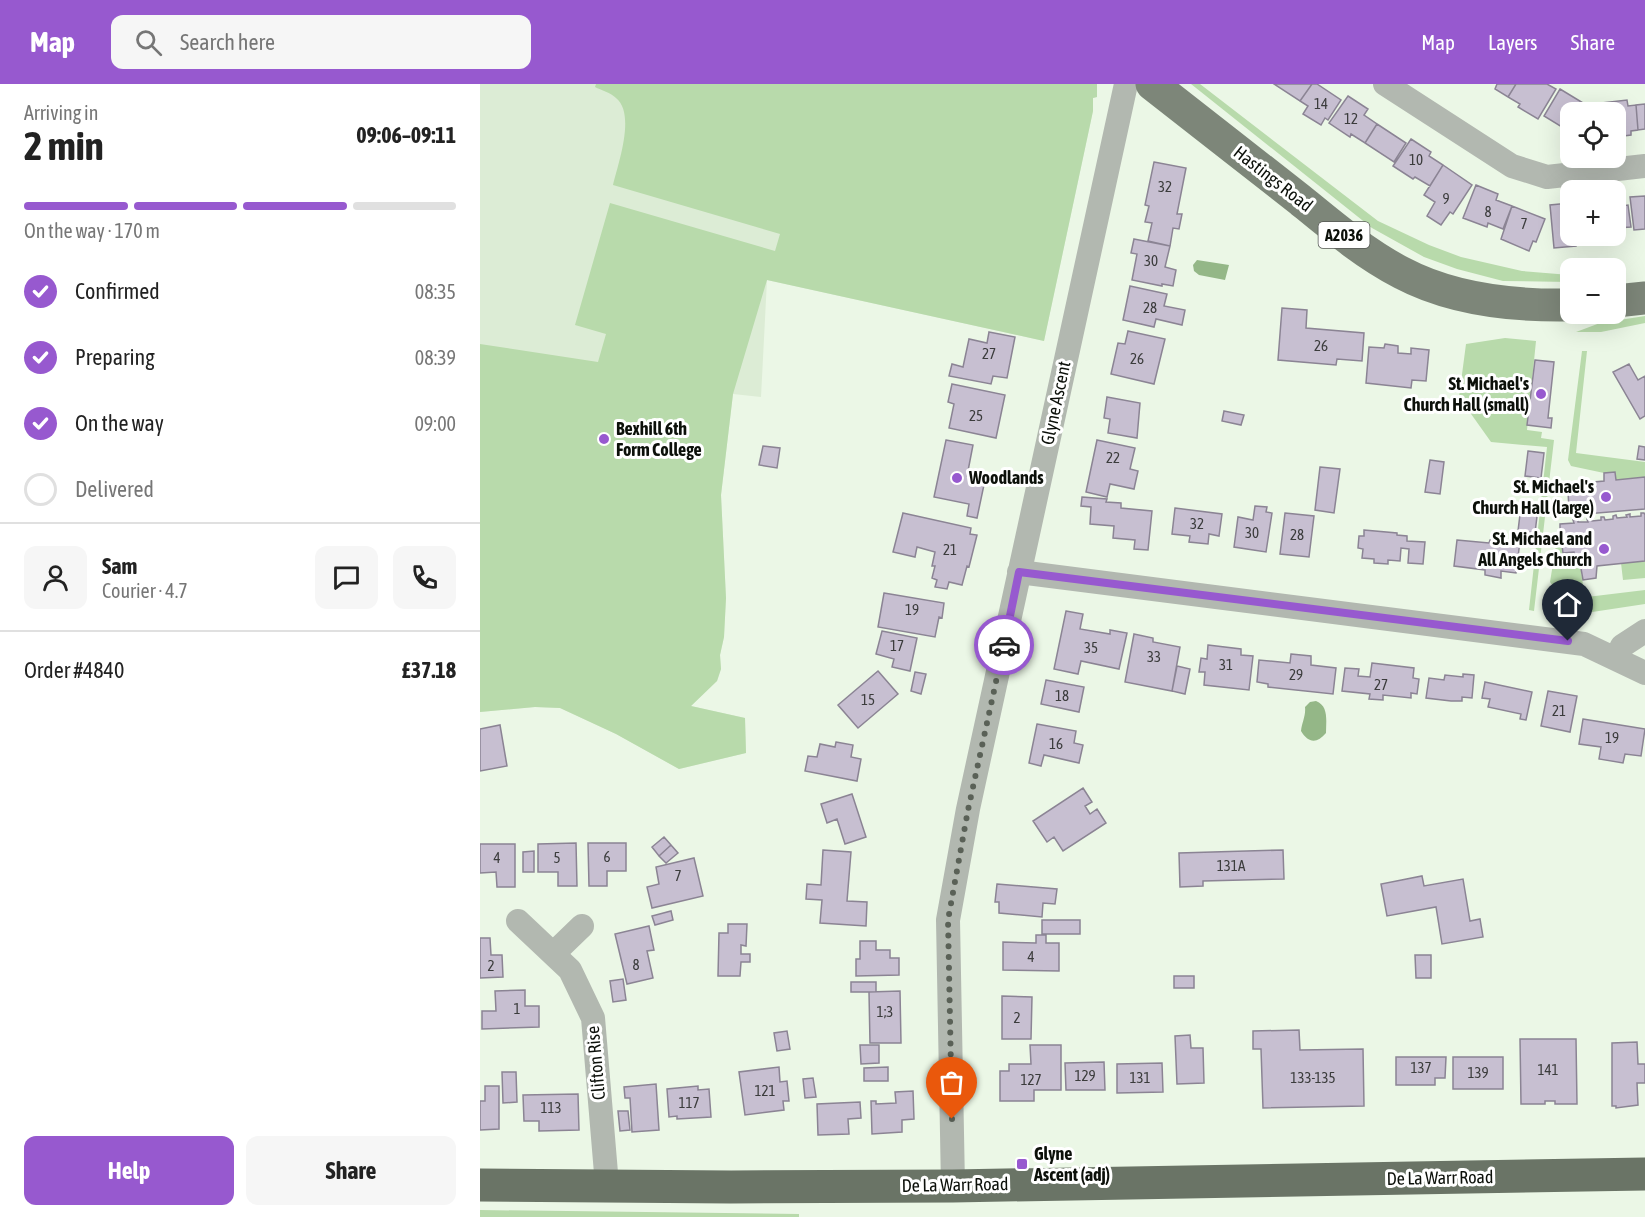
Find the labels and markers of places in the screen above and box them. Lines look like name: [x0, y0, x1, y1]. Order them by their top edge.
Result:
place label: St. Michael's Church Hall (small): [1404, 373, 1530, 415]
marker: St. Michael's Church Hall (small): [1534, 387, 1548, 401]
place label: Bexhill 6th Form College: [616, 418, 702, 460]
marker: Bexhill 6th Form College: [597, 432, 611, 446]
place label: Woodlands: [968, 467, 1044, 488]
marker: Woodlands: [950, 471, 964, 485]
place label: St. Michael's Church Hall (large): [1472, 476, 1595, 518]
marker: St. Michael's Church Hall (large): [1599, 490, 1613, 504]
place label: St. Michael and All Angels Church: [1477, 528, 1592, 570]
marker: St. Michael and All Angels Church: [1597, 542, 1611, 556]
pin: [1542, 579, 1593, 641]
pin: [926, 1057, 977, 1119]
place label: Glyne Ascent (adj): [1033, 1143, 1110, 1185]
marker: Glyne Ascent (adj): [1015, 1157, 1029, 1171]

